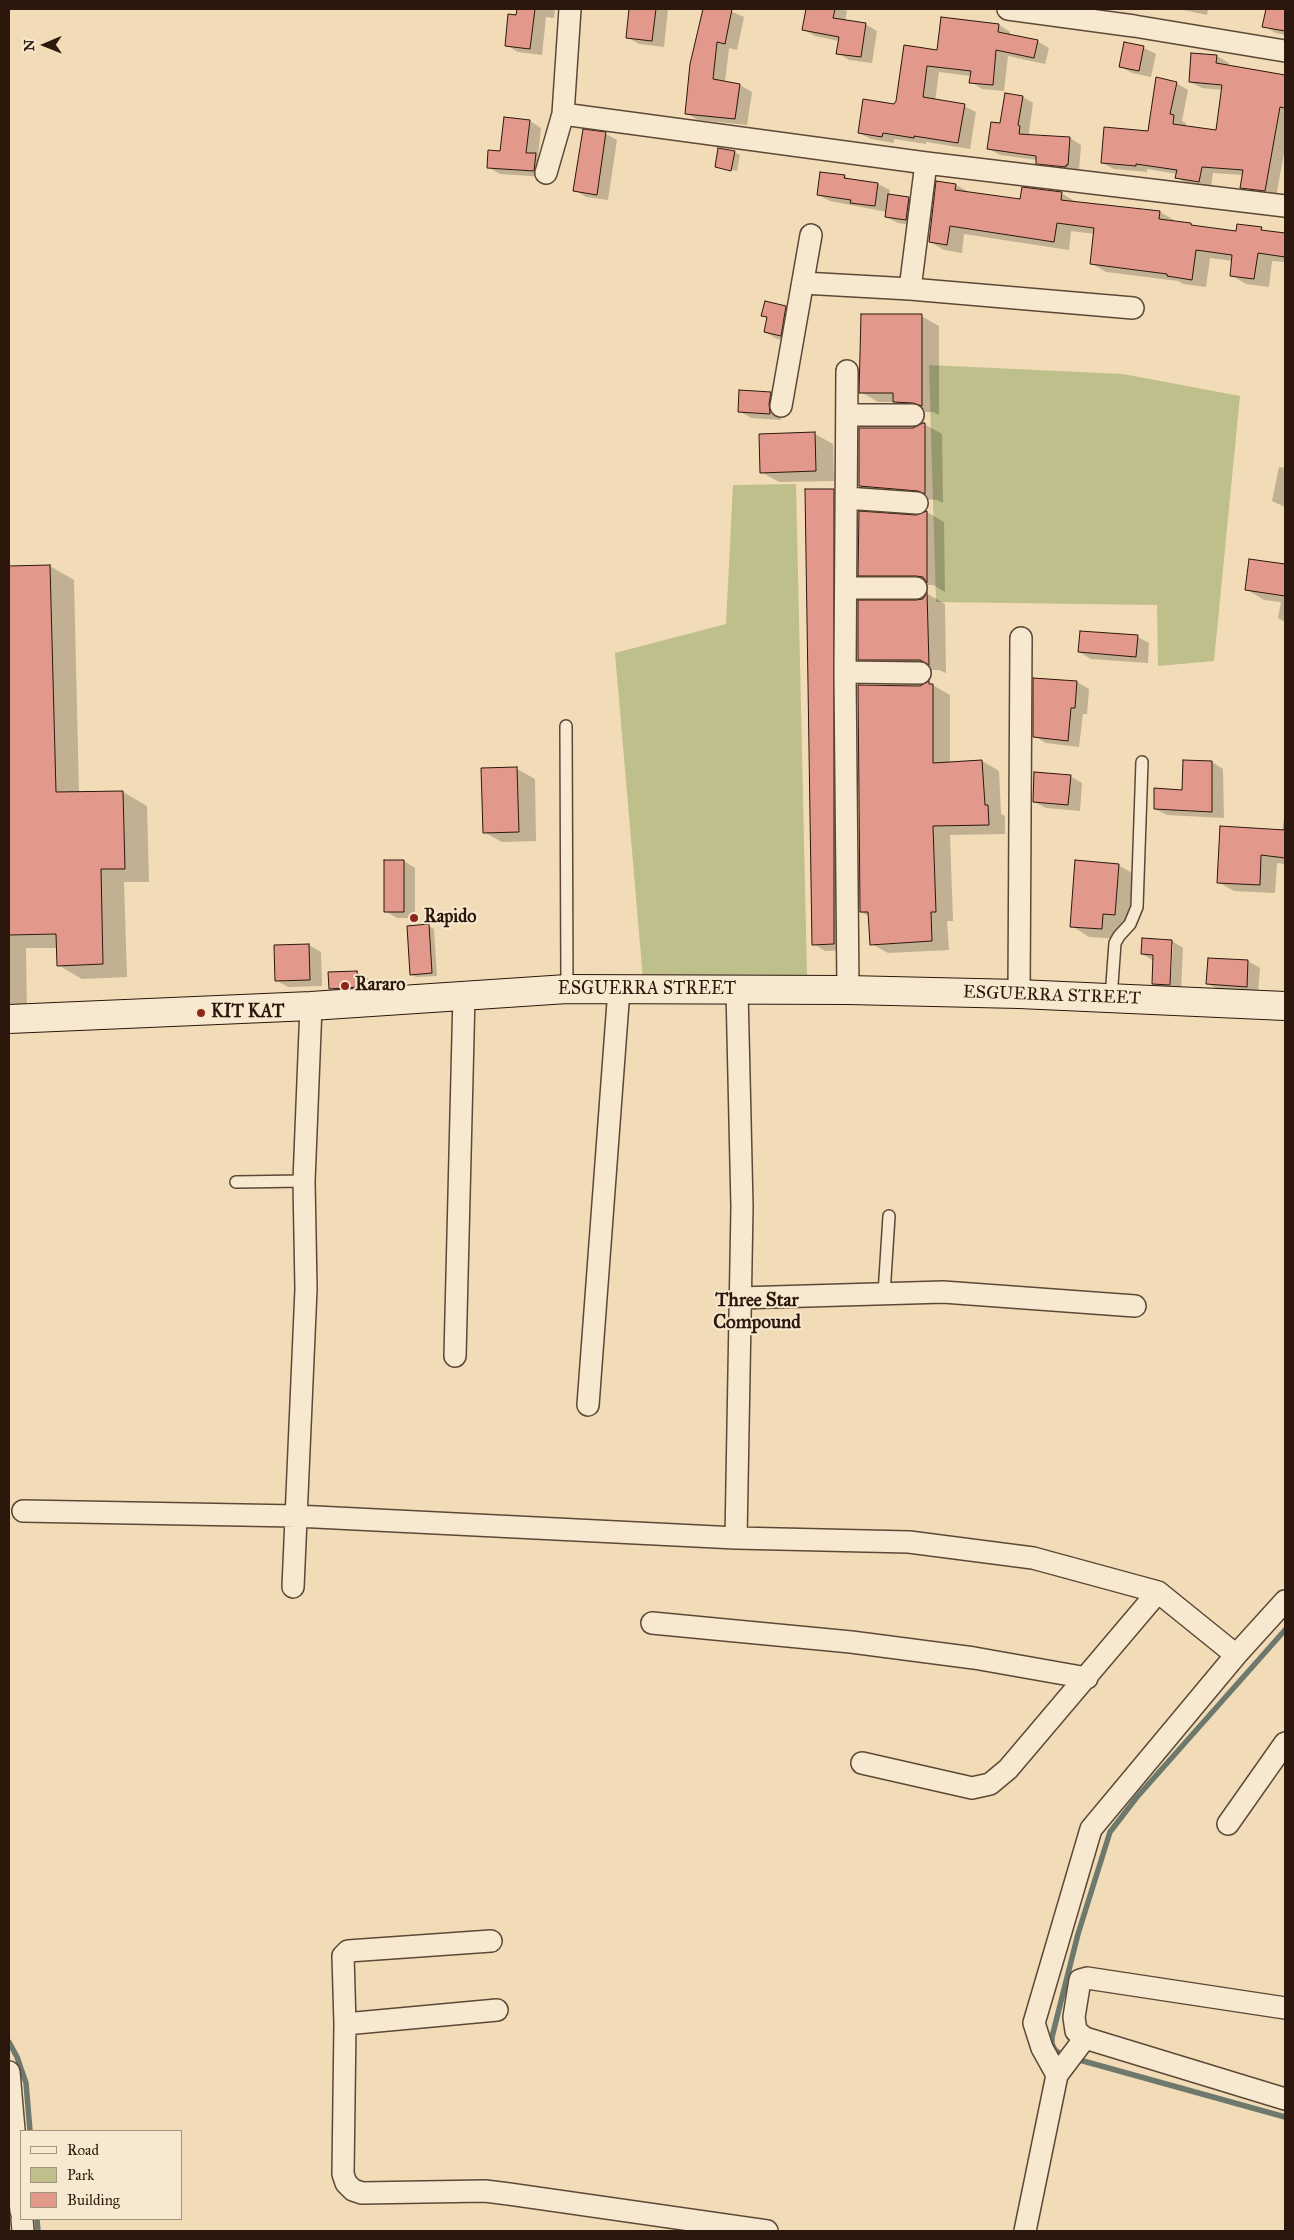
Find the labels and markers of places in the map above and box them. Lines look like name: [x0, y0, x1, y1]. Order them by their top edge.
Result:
place label: Rapido: [424, 907, 476, 929]
marker: Rapido: [408, 912, 420, 924]
place label: Rararo: [355, 975, 405, 997]
marker: Rararo: [339, 980, 351, 992]
place label: KIT KAT: [211, 1002, 284, 1024]
marker: KIT KAT: [195, 1007, 207, 1019]

